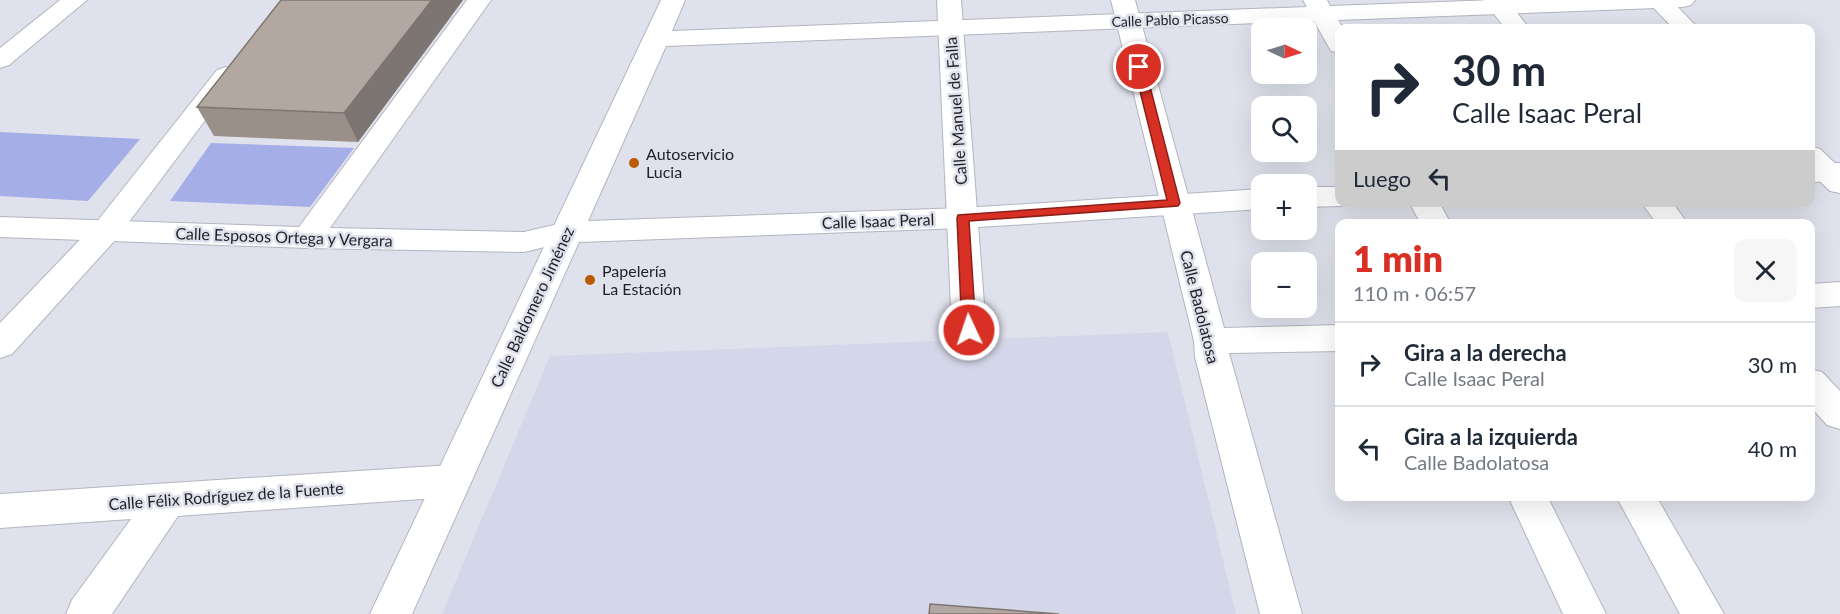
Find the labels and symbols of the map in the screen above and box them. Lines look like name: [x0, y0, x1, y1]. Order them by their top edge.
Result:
street label: Calle Pablo Picasso: [1111, 9, 1229, 30]
north arrow: [1251, 18, 1317, 84]
street label: Calle Manuel de Falla: [941, 36, 970, 186]
pin: [1113, 41, 1164, 92]
place label: Autoservicio Lucia: [646, 144, 734, 181]
marker: Autoservicio Lucia: [627, 156, 641, 170]
street label: Calle Isaac Peral: [821, 209, 935, 232]
street label: Calle Esposos Ortega y Vergara: [175, 223, 393, 250]
street label: Calle Baldomero Jiménez: [486, 223, 577, 390]
street label: Calle Badolatosa: [1177, 248, 1224, 366]
place label: Papelería La Estación: [602, 261, 681, 298]
marker: Papelería La Estación: [583, 273, 597, 287]
position arrow: [937, 298, 1001, 362]
street label: Calle Félix Rodríguez de la Fuente: [108, 478, 344, 513]

